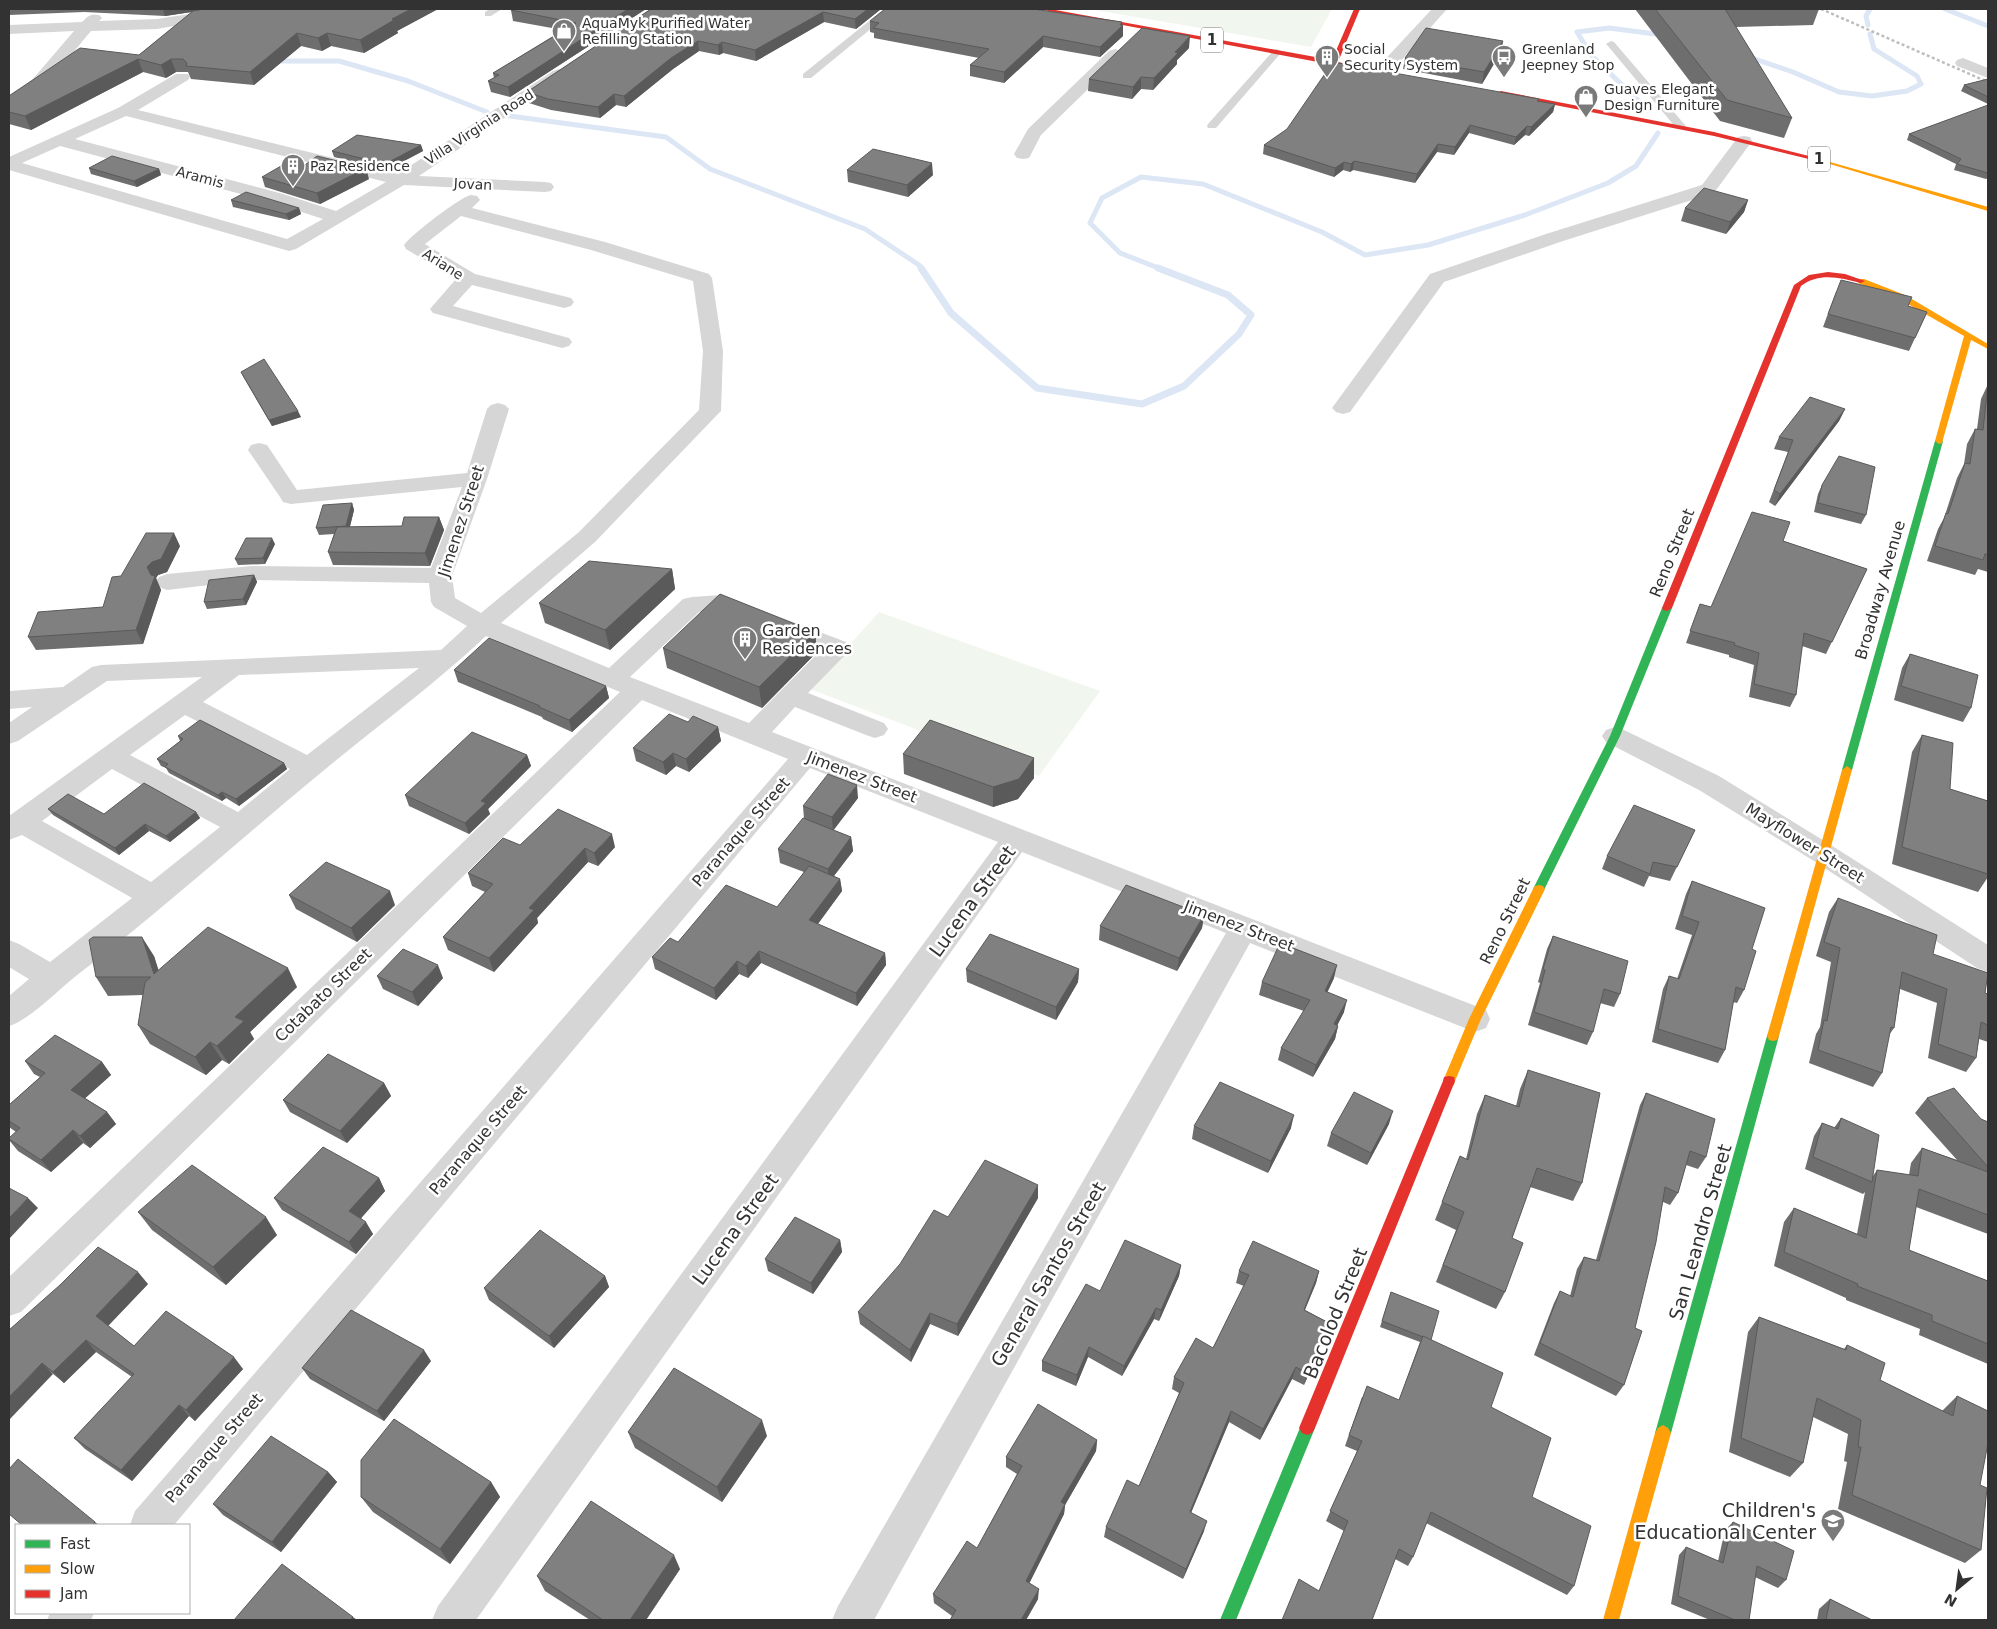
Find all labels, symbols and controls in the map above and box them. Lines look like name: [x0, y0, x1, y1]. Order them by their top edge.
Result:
place label: AquaMyk Purified Water Refilling Station: [582, 15, 750, 47]
shop icon: AquaMyk Purified Water Refilling Station: [551, 18, 577, 52]
road number: 1: [1201, 28, 1223, 52]
place label: Social Security System: [1344, 41, 1458, 73]
place label: Greenland Jeepney Stop: [1521, 41, 1614, 73]
building icon: Social Security System: [1314, 44, 1340, 78]
bus stop icon: Greenland Jeepney Stop: [1491, 44, 1517, 78]
place label: Guaves Elegant Design Furniture: [1604, 81, 1720, 113]
shop icon: Guaves Elegant Design Furniture: [1573, 84, 1599, 118]
street label: Villa Virginia Road: [422, 86, 536, 168]
road number: 1: [1808, 146, 1830, 172]
building icon: Paz Residence: [280, 153, 306, 187]
place label: Paz Residence: [310, 158, 410, 174]
street label: Aramis: [174, 163, 226, 191]
street label: Jovan: [452, 175, 493, 193]
street label: Ariane: [420, 245, 466, 283]
street label: Jimenez Street: [434, 463, 488, 580]
street label: Reno Street: [1646, 506, 1698, 600]
street label: Broadway Avenue: [1851, 518, 1909, 662]
place label: Garden Residences: [762, 621, 852, 658]
building icon: Garden Residences: [732, 626, 758, 660]
street label: Jimenez Street: [803, 747, 920, 807]
street label: Paranaque Street: [688, 773, 794, 891]
street label: Mayflower Street: [1742, 799, 1868, 887]
street label: Lucena Street: [924, 841, 1020, 961]
street label: Reno Street: [1476, 875, 1534, 967]
street label: Jimenez Street: [1180, 896, 1297, 956]
street label: Cotabato Street: [271, 944, 375, 1046]
street label: Paranaque Street: [425, 1081, 531, 1199]
street label: San Leandro Street: [1664, 1141, 1736, 1323]
street label: Lucena Street: [687, 1169, 783, 1289]
street label: General Santos Street: [986, 1178, 1110, 1370]
street label: Bacolod Street: [1299, 1244, 1371, 1382]
street label: Paranaque Street: [161, 1389, 267, 1507]
place label: Children's Educational Center: [1634, 1499, 1816, 1543]
school or university icon: Children's Educational Center: [1820, 1508, 1846, 1542]
legend: [15, 1524, 190, 1614]
text: Fast: [60, 1535, 90, 1553]
text: Slow: [60, 1560, 95, 1578]
north arrow: [1932, 1564, 1982, 1614]
text: Jam: [59, 1585, 88, 1603]
text: N: [1942, 1591, 1960, 1610]

